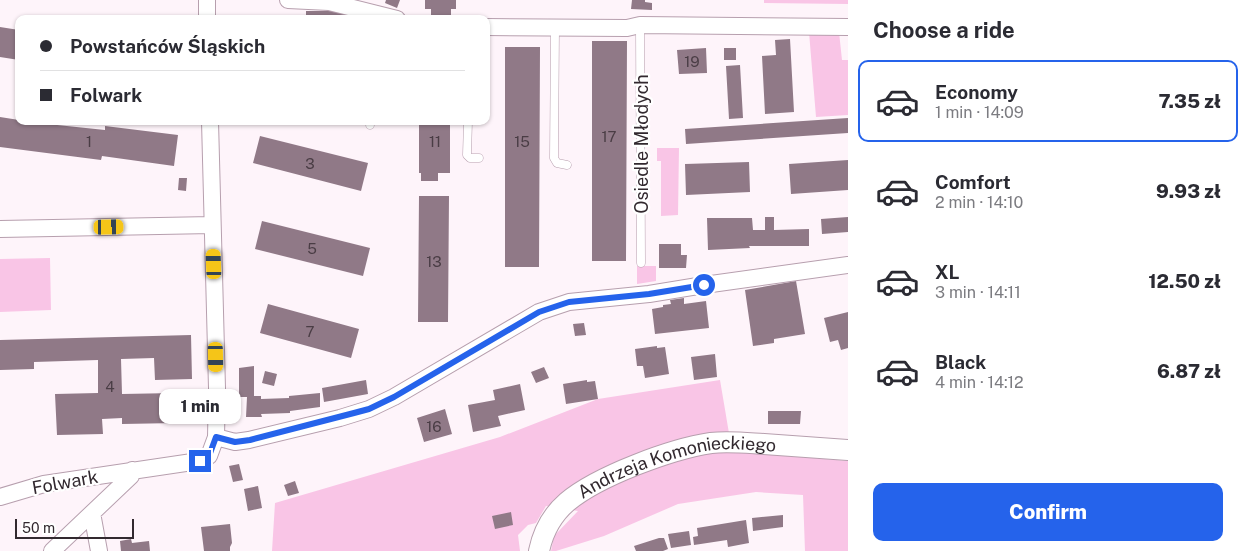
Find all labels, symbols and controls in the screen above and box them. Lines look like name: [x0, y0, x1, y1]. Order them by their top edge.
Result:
text: Choose a ride: [873, 17, 1015, 43]
text: Powstańców Śląskich: [70, 35, 265, 57]
house number: 19: [684, 53, 700, 70]
street label: Osiedle Młodych: [631, 74, 652, 214]
icon: car: [875, 79, 920, 124]
text: Economy: [935, 81, 1018, 103]
text: Folwark: [70, 84, 142, 106]
text: 7.35 zł: [1159, 90, 1221, 112]
text: 1 min · 14:09: [935, 103, 1024, 122]
house number: 17: [601, 128, 617, 145]
house number: 1: [86, 133, 92, 150]
house number: 11: [429, 133, 441, 150]
house number: 15: [514, 133, 530, 150]
house number: 3: [305, 155, 315, 172]
icon: car: [875, 169, 920, 214]
text: Comfort: [935, 171, 1011, 193]
text: 9.93 zł: [1156, 180, 1221, 202]
text: 2 min · 14:10: [935, 193, 1023, 212]
car: [93, 219, 124, 235]
house number: 5: [307, 240, 317, 257]
car: [205, 249, 222, 279]
house number: 13: [426, 253, 442, 270]
icon: car: [875, 259, 920, 304]
text: XL: [935, 261, 960, 283]
text: 12.50 zł: [1148, 270, 1221, 292]
route start: [693, 274, 715, 296]
text: 3 min · 14:11: [935, 283, 1021, 302]
house number: 7: [305, 323, 315, 340]
car: [208, 342, 223, 372]
icon: car: [875, 349, 920, 394]
text: Black: [935, 351, 986, 373]
text: 6.87 zł: [1157, 360, 1221, 382]
text: 4 min · 14:12: [935, 373, 1024, 392]
house number: 4: [105, 378, 115, 395]
callout: 1 min: [159, 388, 241, 424]
text: 1 min: [180, 397, 220, 416]
house number: 16: [426, 418, 442, 435]
street label: Andrzeja Komonieckiego: [573, 432, 777, 502]
route end: [189, 450, 211, 472]
street label: Folwark: [30, 466, 100, 498]
button: Confirm: [873, 483, 1223, 541]
scale bar: [15, 516, 134, 539]
text: 50 m: [22, 520, 55, 536]

